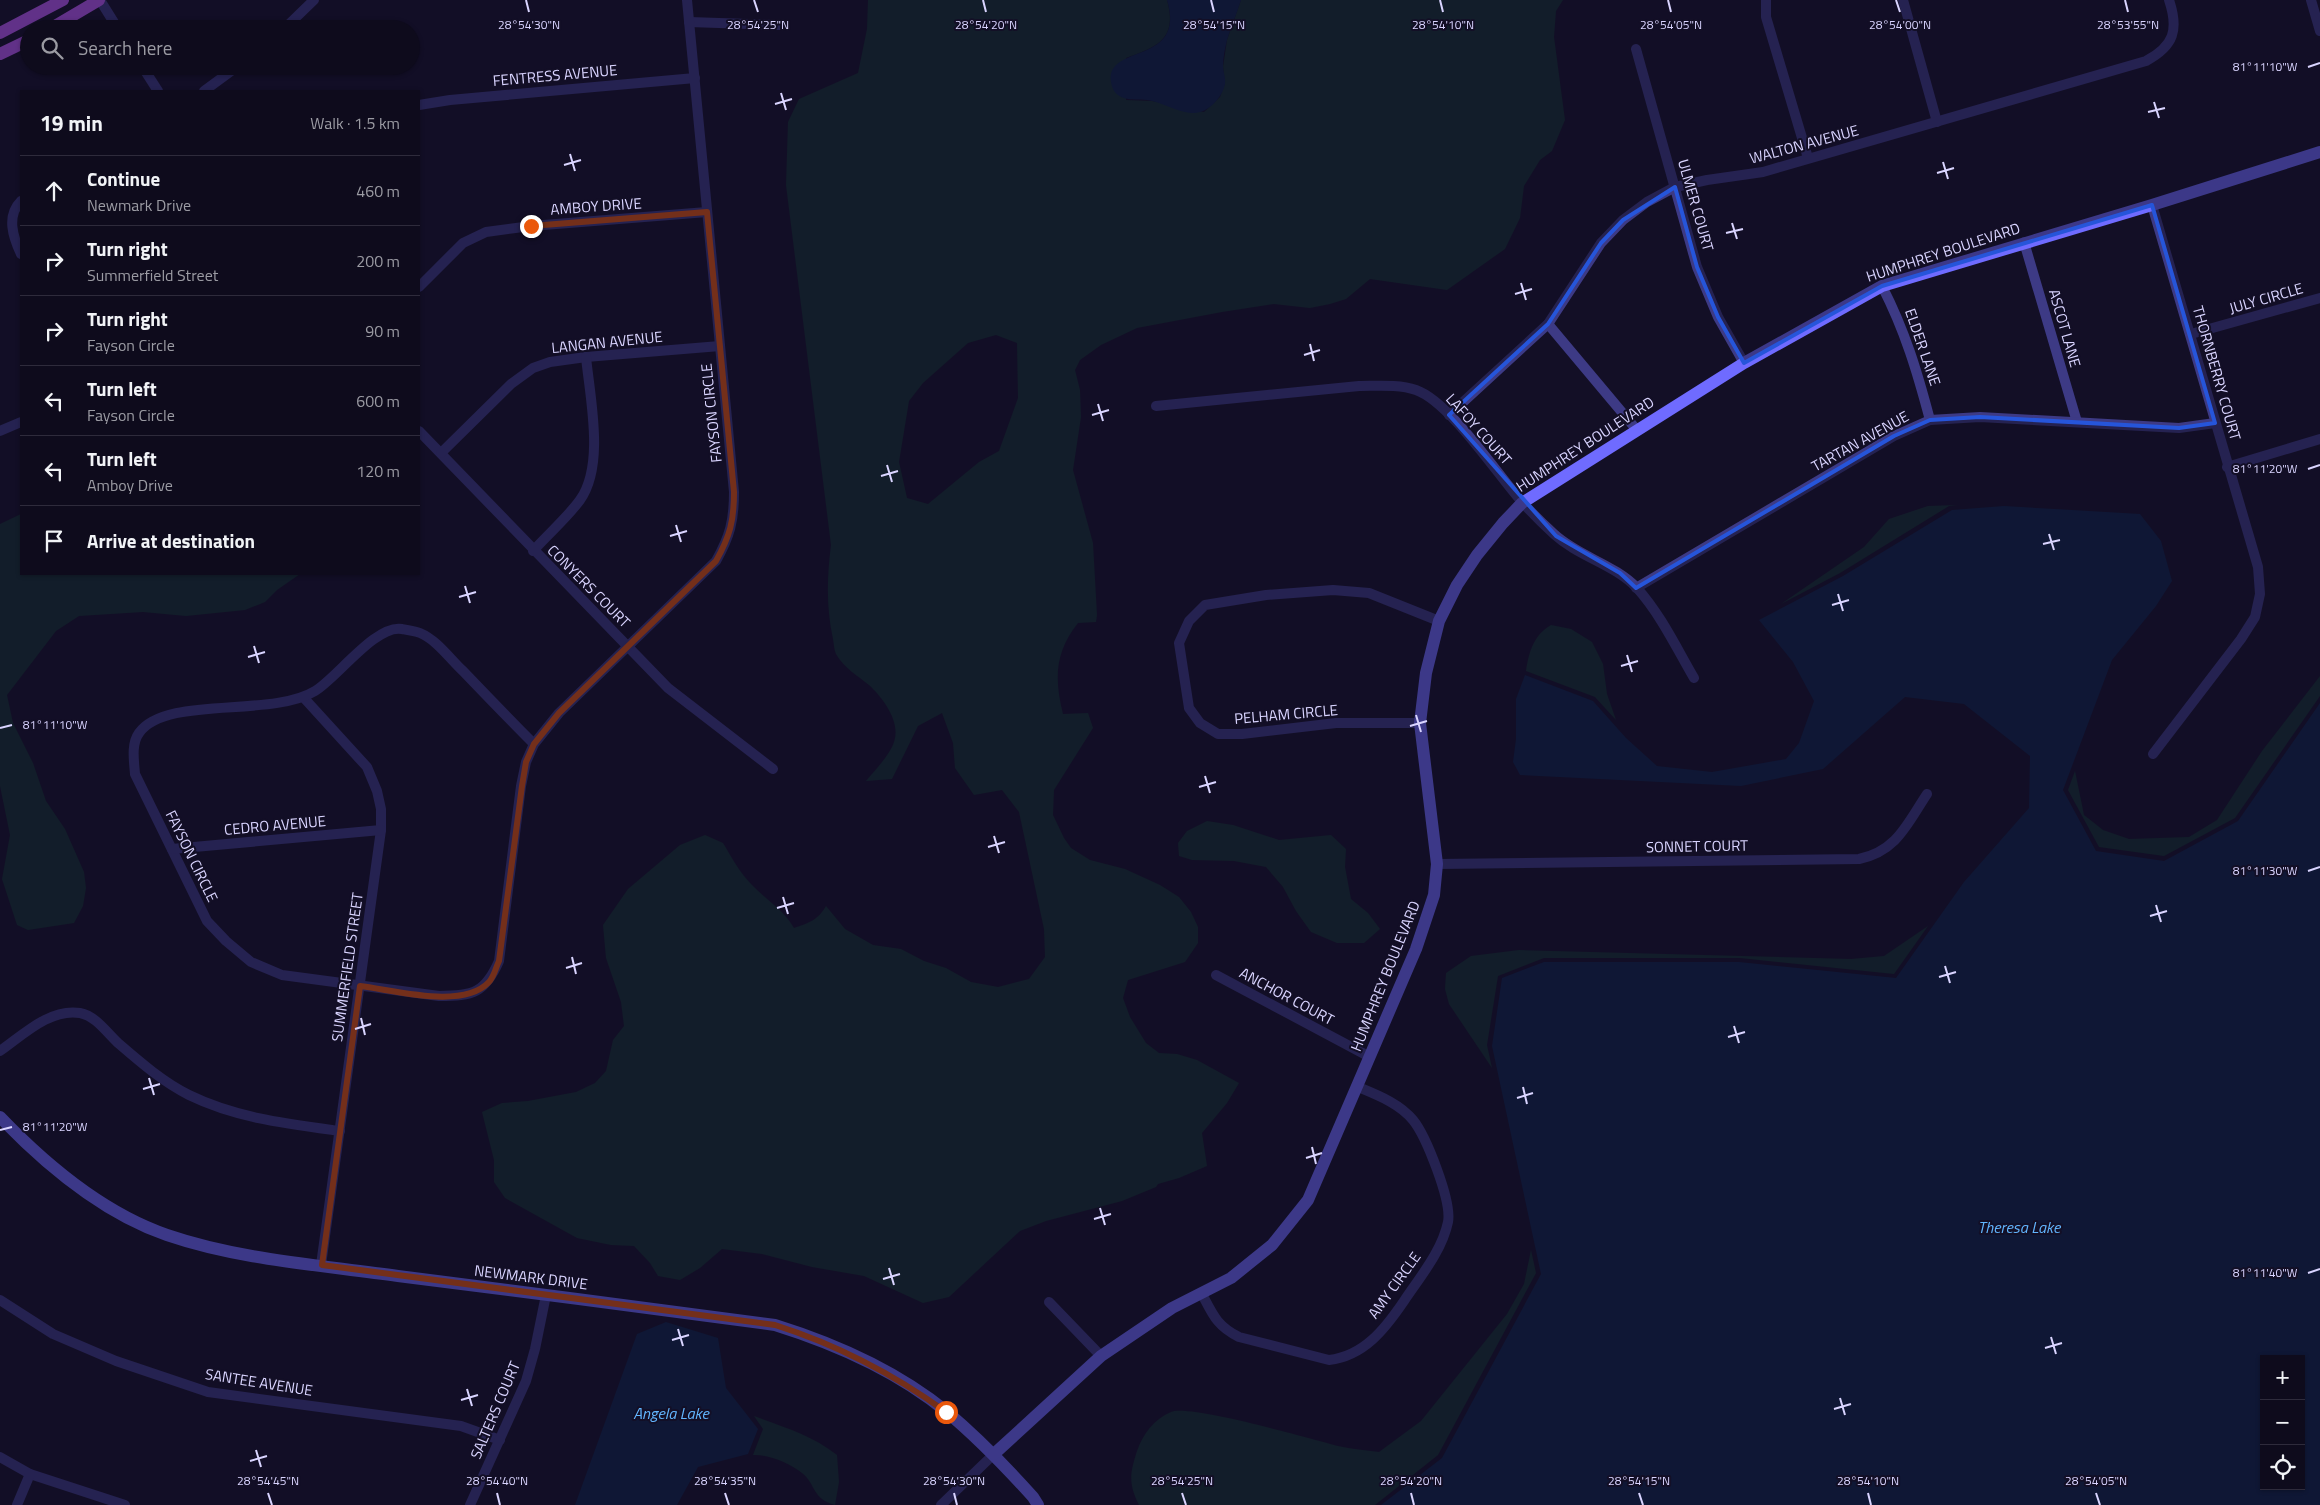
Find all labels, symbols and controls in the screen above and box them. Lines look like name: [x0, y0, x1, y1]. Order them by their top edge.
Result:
text: 28°54'30"N: [498, 15, 560, 34]
text: 28°54'25"N: [727, 15, 789, 34]
text: 28°54'20"N: [955, 15, 1017, 34]
text: 28°54'15"N: [1183, 15, 1245, 34]
text: 28°54'10"N: [1412, 15, 1474, 34]
text: 28°54'05"N: [1640, 15, 1702, 34]
text: 28°54'00"N: [1869, 15, 1931, 34]
text: 28°53'55"N: [2097, 15, 2159, 34]
search box: [20, 20, 420, 75]
text: Search here: [78, 33, 172, 62]
icon: search: [38, 34, 66, 62]
text: 81°11'10"W: [2233, 57, 2298, 76]
street label: FENTRESS AVENUE: [492, 58, 618, 92]
text: 19 min: [40, 107, 103, 139]
text: Walk · 1.5 km: [310, 111, 400, 135]
street label: WALTON AVENUE: [1747, 118, 1861, 170]
street label: ULMER COURT: [1672, 156, 1720, 254]
text: Continue: [87, 164, 160, 193]
icon: ahead: [40, 177, 68, 205]
text: 460 m: [356, 179, 400, 203]
street label: AMBOY DRIVE: [550, 191, 642, 221]
text: Newmark Drive: [87, 193, 191, 217]
route end: [520, 215, 543, 238]
street label: HUMPHREY BOULEVARD: [1863, 216, 2023, 288]
text: Turn right: [87, 234, 168, 263]
icon: right: [40, 247, 68, 275]
text: 200 m: [356, 249, 400, 273]
text: Summerfield Street: [87, 263, 218, 287]
street label: JULY CIRCLE: [2226, 276, 2306, 320]
street label: ASCOT LANE: [2043, 286, 2087, 370]
street label: THORNBERRY COURT: [2187, 303, 2247, 443]
text: Turn right: [87, 304, 168, 333]
street label: ELDER LANE: [1899, 305, 1947, 389]
icon: right: [40, 317, 68, 345]
text: 90 m: [365, 319, 400, 343]
street label: LANGAN AVENUE: [550, 325, 664, 359]
text: Fayson Circle: [87, 333, 175, 357]
street label: FAYSON CIRCLE: [694, 362, 728, 464]
text: Turn left: [87, 374, 157, 403]
icon: left: [40, 387, 68, 415]
street label: LAFOY COURT: [1441, 388, 1517, 470]
text: 600 m: [356, 389, 400, 413]
street label: HUMPHREY BOULEVARD: [1511, 391, 1659, 497]
text: Fayson Circle: [87, 403, 175, 427]
street label: TARTAN AVENUE: [1807, 405, 1913, 477]
text: Turn left: [87, 444, 157, 473]
icon: left: [40, 457, 68, 485]
text: 120 m: [356, 459, 400, 483]
text: 81°11'20"W: [2233, 459, 2298, 478]
text: Amboy Drive: [87, 473, 173, 497]
text: Arrive at destination: [87, 526, 255, 555]
icon: arrive: [40, 527, 68, 555]
street label: CONYERS COURT: [542, 539, 636, 633]
street label: PELHAM CIRCLE: [1233, 698, 1339, 730]
text: 81°11'10"W: [23, 715, 88, 734]
street label: FAYSON CIRCLE: [160, 806, 224, 906]
street label: CEDRO AVENUE: [223, 809, 327, 841]
street label: SONNET COURT: [1646, 834, 1748, 858]
text: 81°11'30"W: [2233, 861, 2298, 880]
street label: SUMMERFIELD STREET: [325, 891, 369, 1043]
street label: HUMPHREY BOULEVARD: [1344, 897, 1426, 1055]
street label: ANCHOR COURT: [1236, 961, 1339, 1031]
text: 81°11'20"W: [23, 1117, 88, 1136]
water label: Theresa Lake: [1978, 1215, 2062, 1239]
street label: AMY CIRCLE: [1362, 1247, 1426, 1323]
street label: NEWMARK DRIVE: [473, 1259, 589, 1295]
text: 81°11'40"W: [2233, 1263, 2298, 1282]
map controls: [2260, 1355, 2305, 1490]
button: +: [2260, 1355, 2305, 1400]
street label: SALTERS COURT: [464, 1358, 526, 1462]
street label: SANTEE AVENUE: [204, 1362, 314, 1402]
button: −: [2260, 1400, 2305, 1445]
water label: Angela Lake: [633, 1401, 710, 1425]
route start: [935, 1401, 958, 1424]
button: locate: [2260, 1445, 2305, 1490]
text: 28°54'45"N: [237, 1471, 299, 1490]
text: 28°54'40"N: [466, 1471, 528, 1490]
text: 28°54'35"N: [694, 1471, 756, 1490]
text: 28°54'30"N: [923, 1471, 985, 1490]
text: 28°54'25"N: [1151, 1471, 1213, 1490]
text: 28°54'20"N: [1380, 1471, 1442, 1490]
text: 28°54'15"N: [1608, 1471, 1670, 1490]
text: 28°54'10"N: [1837, 1471, 1899, 1490]
text: 28°54'05"N: [2065, 1471, 2127, 1490]

